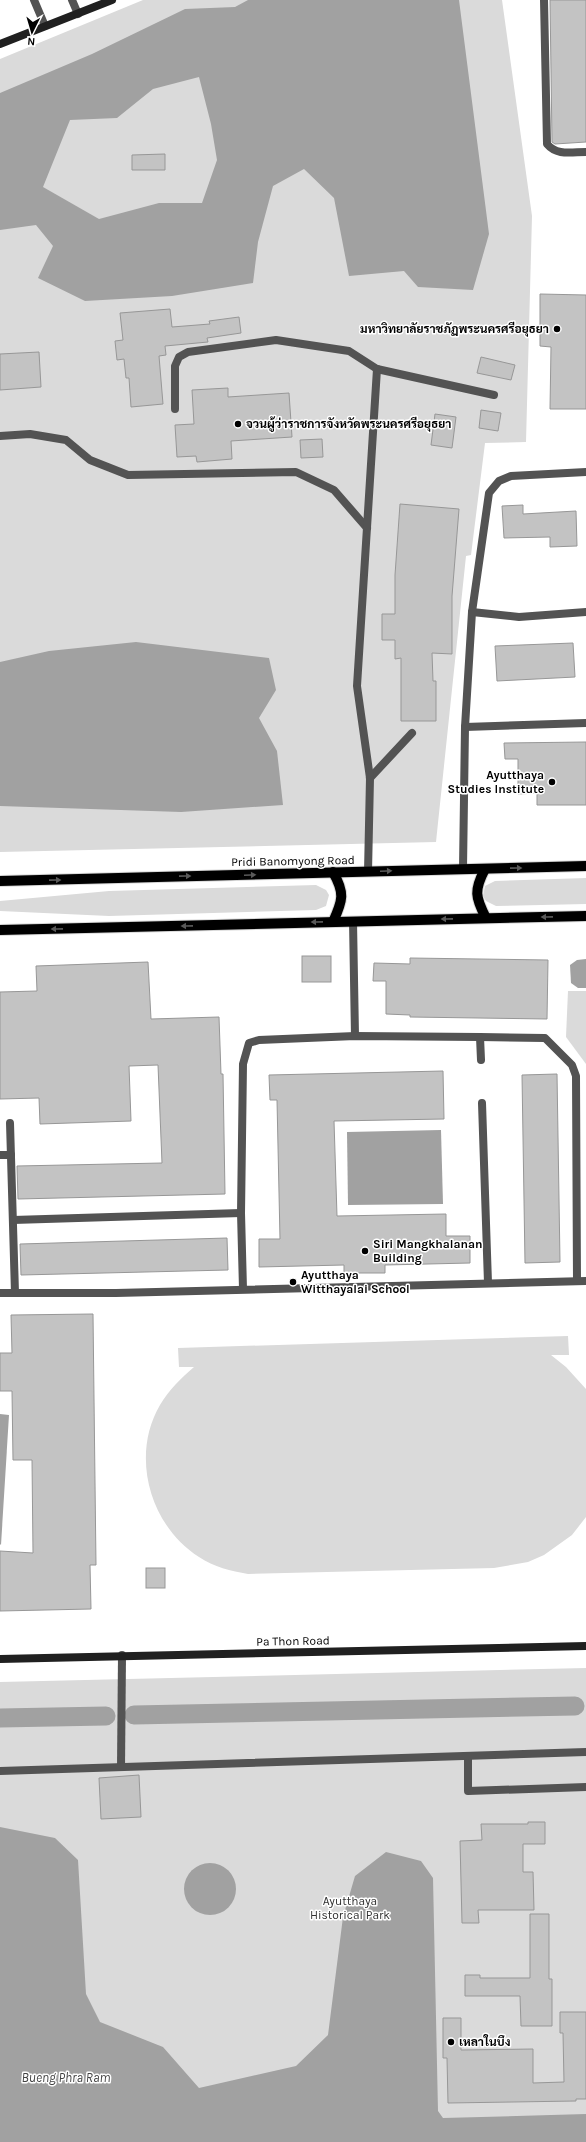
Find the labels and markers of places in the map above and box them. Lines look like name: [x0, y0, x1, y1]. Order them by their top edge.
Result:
place label: มหาวิทยาลัยราชภัฏพระนครศรีอยุธยา: [360, 321, 549, 337]
marker: มหาวิทยาลัยราชภัฏพระนครศรีอยุธยา: [552, 324, 562, 334]
place label: จวนผู้ว่าราชการจังหวัดพระนครศรีอยุธยา: [246, 416, 451, 432]
marker: จวนผู้ว่าราชการจังหวัดพระนครศรีอยุธยา: [233, 419, 243, 429]
place label: Ayutthaya Studies Institute: [448, 768, 544, 796]
marker: Ayutthaya Studies Institute: [547, 777, 557, 787]
place label: Siri Mangkhalanan Building: [373, 1237, 482, 1265]
marker: Siri Mangkhalanan Building: [360, 1246, 370, 1256]
place label: Ayutthaya Witthayalai School: [301, 1268, 410, 1296]
marker: Ayutthaya Witthayalai School: [288, 1277, 298, 1287]
place label: เหลาในบึง: [459, 2034, 511, 2049]
marker: เหลาในบึง: [446, 2037, 456, 2047]

